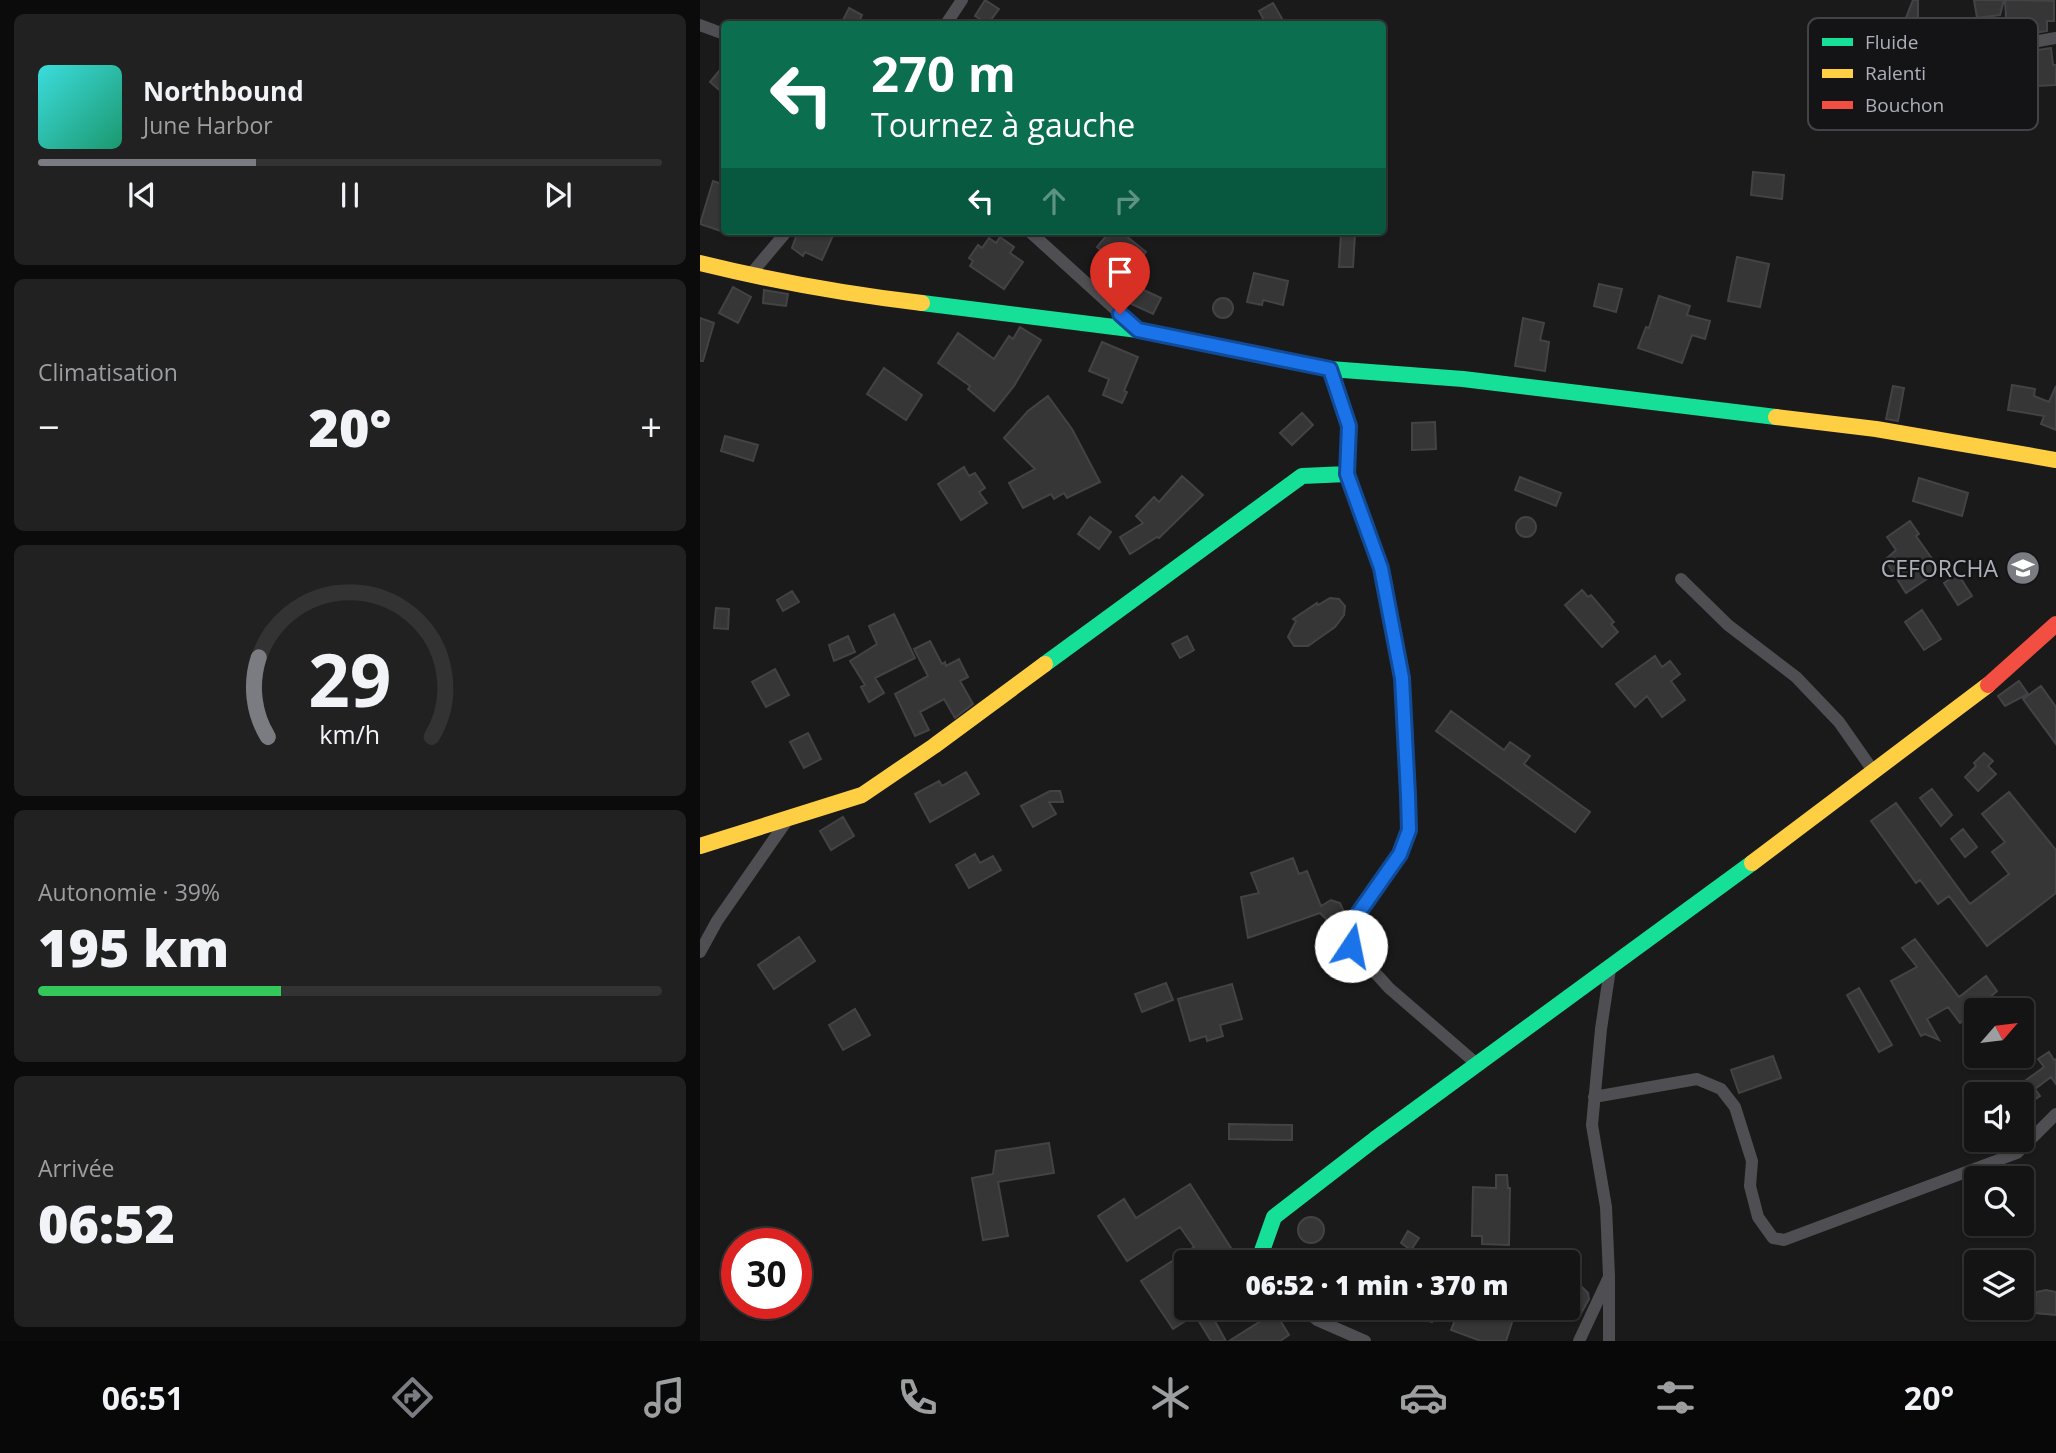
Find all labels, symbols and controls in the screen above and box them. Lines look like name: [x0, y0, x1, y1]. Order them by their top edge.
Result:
legend: [1808, 18, 2038, 130]
text: Fluide: [1865, 29, 1918, 55]
text: 270 m: [871, 40, 1016, 106]
icon: left: [756, 49, 847, 140]
text: Ralenti: [1865, 60, 1926, 86]
text: Northbound: [143, 73, 304, 109]
text: Bouchon: [1865, 92, 1944, 118]
text: Tournez à gauche: [871, 103, 1135, 146]
text: June Harbor: [143, 109, 273, 141]
icon: previous: [123, 176, 161, 214]
icon: pause: [331, 176, 369, 214]
icon: next: [539, 176, 577, 214]
icon: left: [962, 182, 1000, 220]
icon: ahead: [1035, 182, 1073, 220]
icon: right: [1108, 182, 1146, 220]
pin: [1090, 242, 1150, 314]
icon: arrive: [1101, 253, 1139, 291]
text: Climatisation: [38, 356, 178, 388]
text: 20°: [309, 391, 391, 462]
text: −: [38, 400, 60, 452]
text: +: [640, 400, 662, 452]
school or university icon: CEFORCHA: [2004, 549, 2042, 587]
place label: CEFORCHA: [1881, 552, 1998, 584]
text: 29: [308, 629, 392, 728]
text: km/h: [320, 716, 380, 750]
text: Autonomie · 39%: [38, 876, 220, 908]
position arrow: [1314, 909, 1388, 983]
text: 195 km: [38, 911, 229, 982]
north arrow: [1964, 998, 2034, 1068]
map controls: [1964, 998, 2034, 1320]
button: sound: [1964, 1082, 2034, 1152]
text: Arrivée: [38, 1152, 114, 1184]
button: search: [1964, 1166, 2034, 1236]
text: 06:52: [38, 1187, 175, 1258]
speed limit sign: 30: [721, 1228, 812, 1319]
button: layers: [1964, 1250, 2034, 1320]
text: 06:52 · 1 min · 370 m: [1246, 1267, 1508, 1303]
icon: directions: [388, 1373, 437, 1422]
icon: music: [640, 1373, 689, 1422]
icon: phone: [893, 1373, 942, 1422]
icon: climate: [1146, 1373, 1195, 1422]
icon: car: [1399, 1373, 1448, 1422]
icon: filters: [1651, 1373, 1700, 1422]
text: 06:51: [102, 1376, 184, 1419]
text: 20°: [1904, 1376, 1954, 1419]

